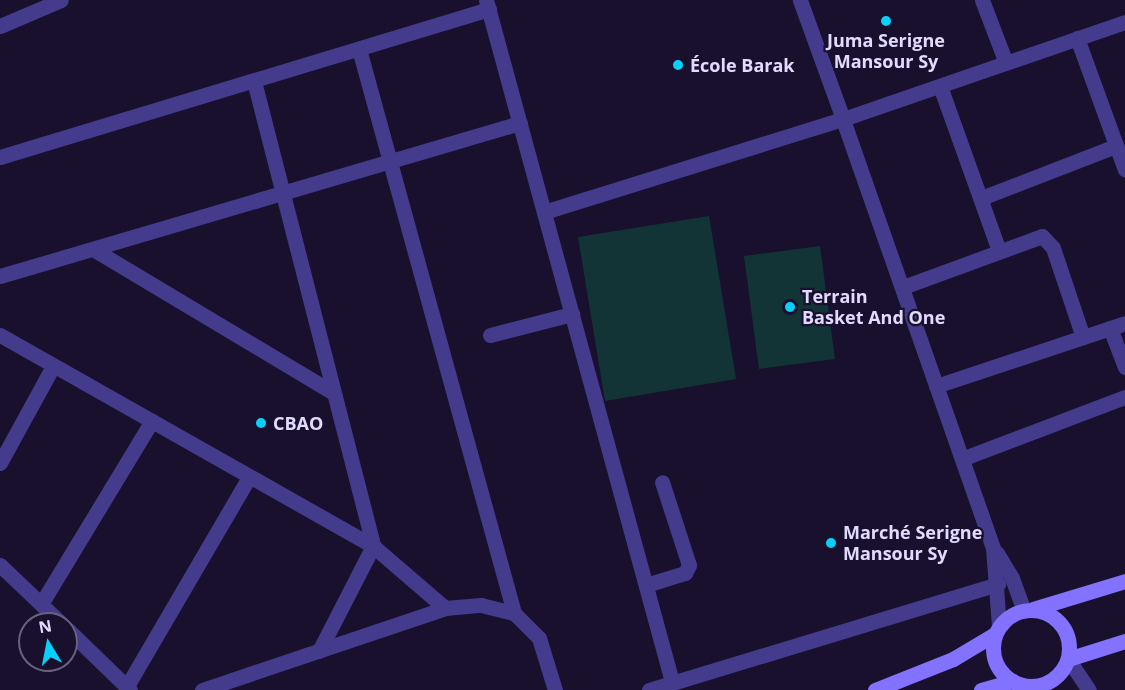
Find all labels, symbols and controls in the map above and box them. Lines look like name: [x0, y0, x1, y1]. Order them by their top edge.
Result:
marker: Juma Serigne Mansour Sy: [879, 14, 893, 28]
place label: Juma Serigne Mansour Sy: [827, 30, 945, 72]
place label: École Barak: [690, 54, 794, 76]
marker: École Barak: [671, 58, 685, 72]
place label: Terrain Basket And One: [802, 286, 945, 328]
marker: Terrain Basket And One: [783, 300, 797, 314]
place label: CBAO: [273, 412, 323, 434]
marker: CBAO: [254, 416, 268, 430]
place label: Marché Serigne Mansour Sy: [843, 522, 982, 564]
marker: Marché Serigne Mansour Sy: [824, 536, 838, 550]
north arrow: [18, 612, 78, 672]
text: N: [37, 614, 54, 638]

